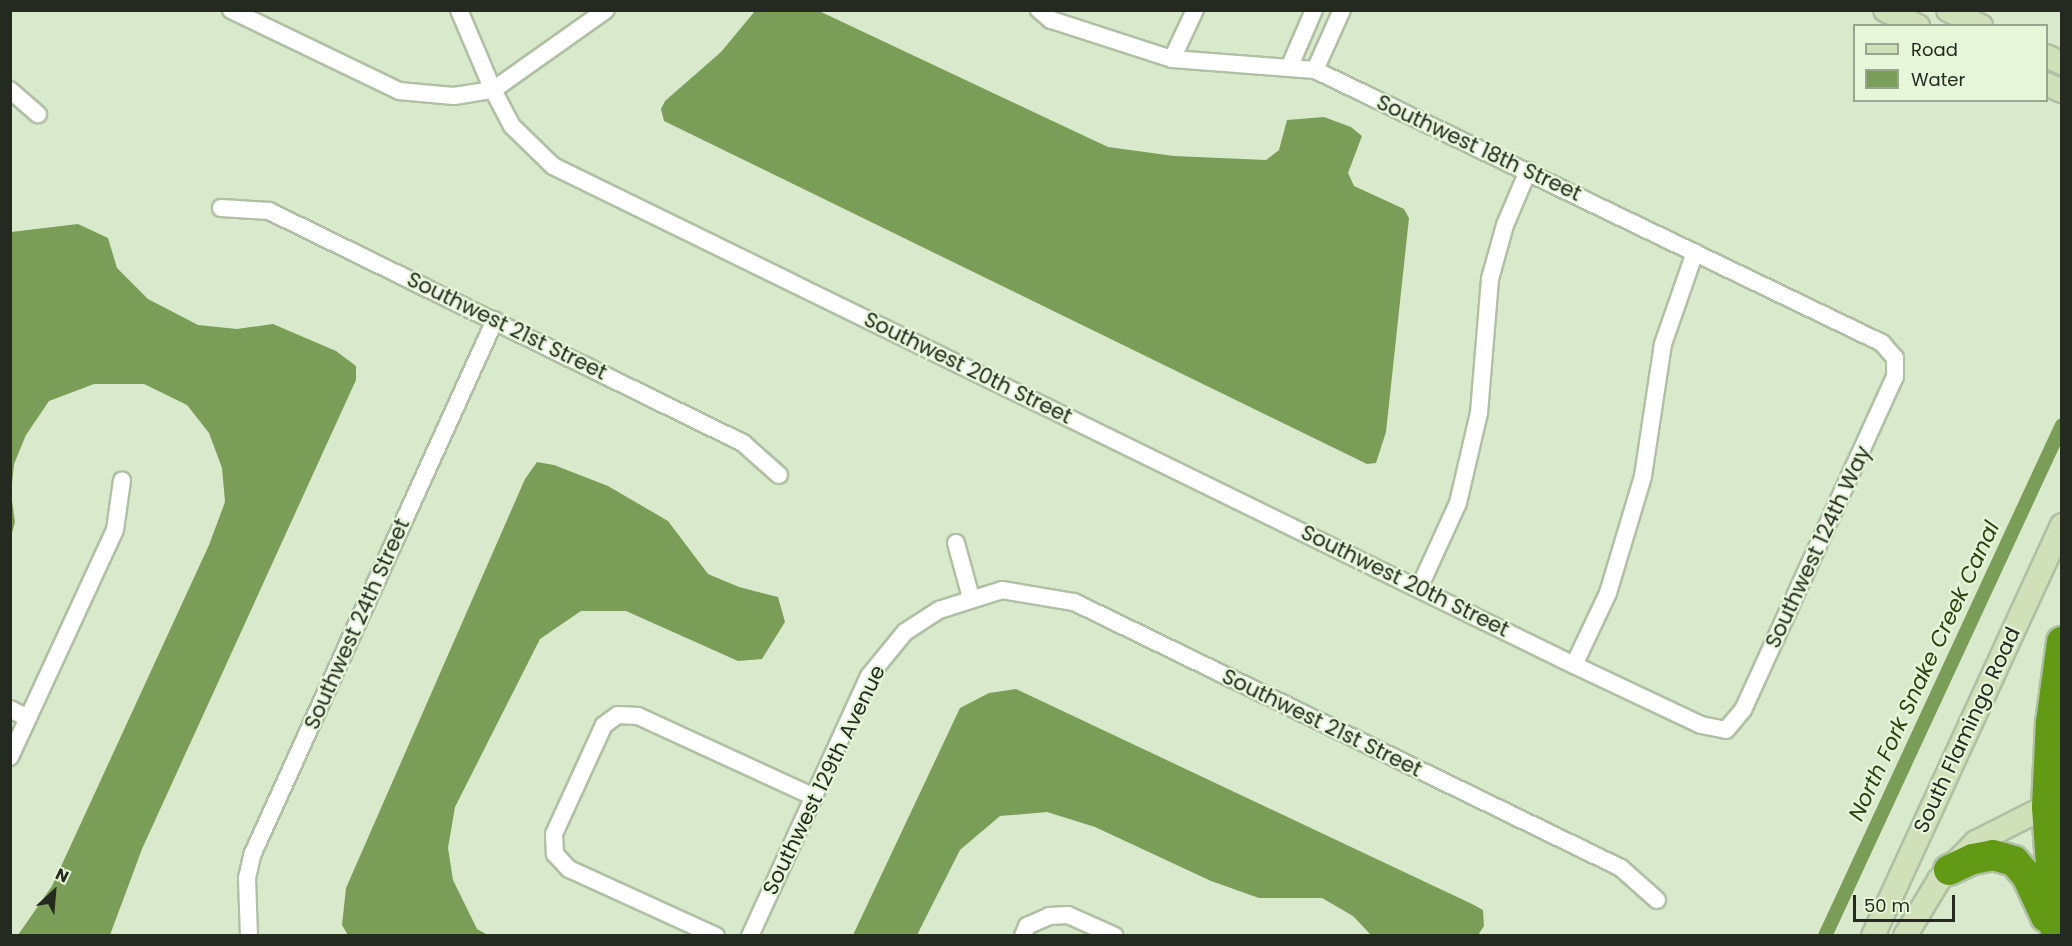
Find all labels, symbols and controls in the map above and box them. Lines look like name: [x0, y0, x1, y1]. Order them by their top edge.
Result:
legend: [1853, 24, 2048, 102]
text: Road: [1911, 37, 1958, 62]
text: Water: [1911, 67, 1965, 92]
street label: Southwest 18th Street: [1373, 89, 1585, 207]
street label: Southwest 21st Street: [403, 267, 611, 385]
street label: Southwest 20th Street: [860, 307, 1076, 429]
street label: Southwest 124th Way: [1760, 442, 1876, 652]
street label: Southwest 24th Street: [299, 515, 415, 733]
water label: North Fork Snake Creek Canal: [1843, 517, 2005, 825]
street label: Southwest 20th Street: [1297, 520, 1513, 642]
street label: South Flamingo Road: [1908, 623, 2026, 837]
street label: Southwest 129th Avenue: [757, 661, 891, 899]
street label: Southwest 21st Street: [1218, 664, 1426, 782]
north arrow: [24, 862, 84, 922]
text: N: [52, 862, 73, 888]
scale bar: [1856, 883, 1958, 921]
text: 50 m: [1864, 893, 1910, 918]

